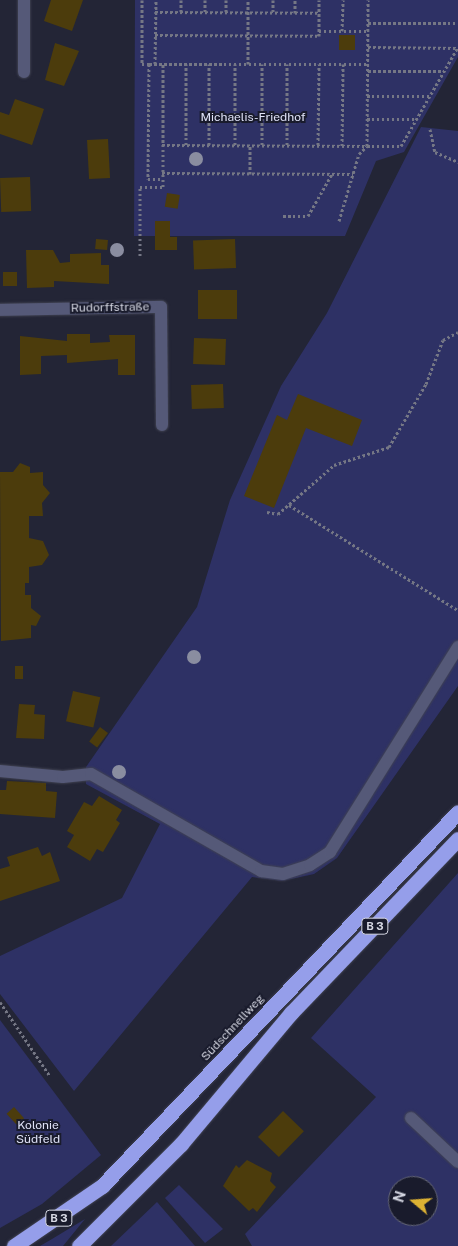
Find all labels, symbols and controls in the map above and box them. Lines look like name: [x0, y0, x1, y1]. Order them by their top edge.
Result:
park label: Michaelis-Friedhof: [200, 111, 306, 125]
street label: Rudorffstraße: [71, 300, 149, 316]
road number: B 3: [361, 918, 389, 934]
street label: Südschnellweg: [199, 992, 267, 1064]
park label: Kolonie Südfeld: [16, 1119, 60, 1147]
north arrow: [388, 1176, 438, 1226]
text: N: [390, 1189, 409, 1204]
road number: B 3: [45, 1210, 73, 1226]

